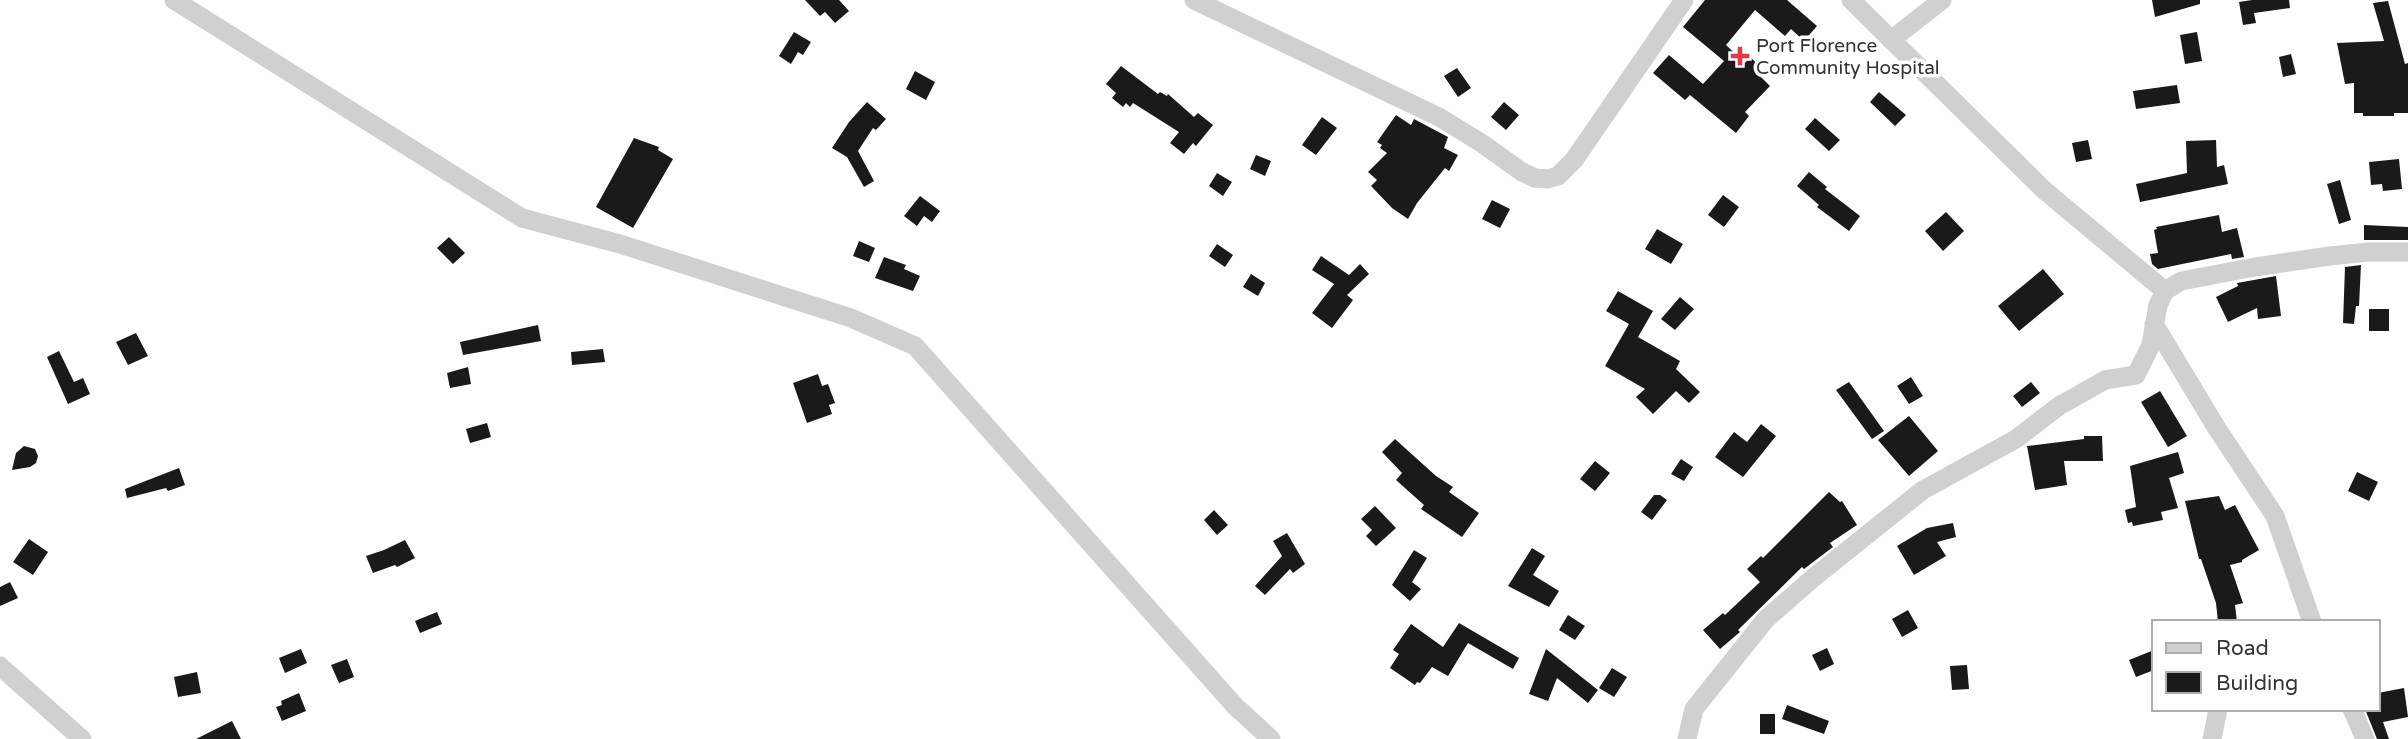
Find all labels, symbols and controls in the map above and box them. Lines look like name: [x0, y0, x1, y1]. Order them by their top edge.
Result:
place label: Port Florence Community Hospital: [1756, 35, 1940, 79]
marker: Port Florence Community Hospital: [1730, 46, 1750, 66]
legend: [2152, 620, 2380, 711]
text: Road: [2216, 636, 2269, 661]
text: Building: [2216, 671, 2298, 696]

